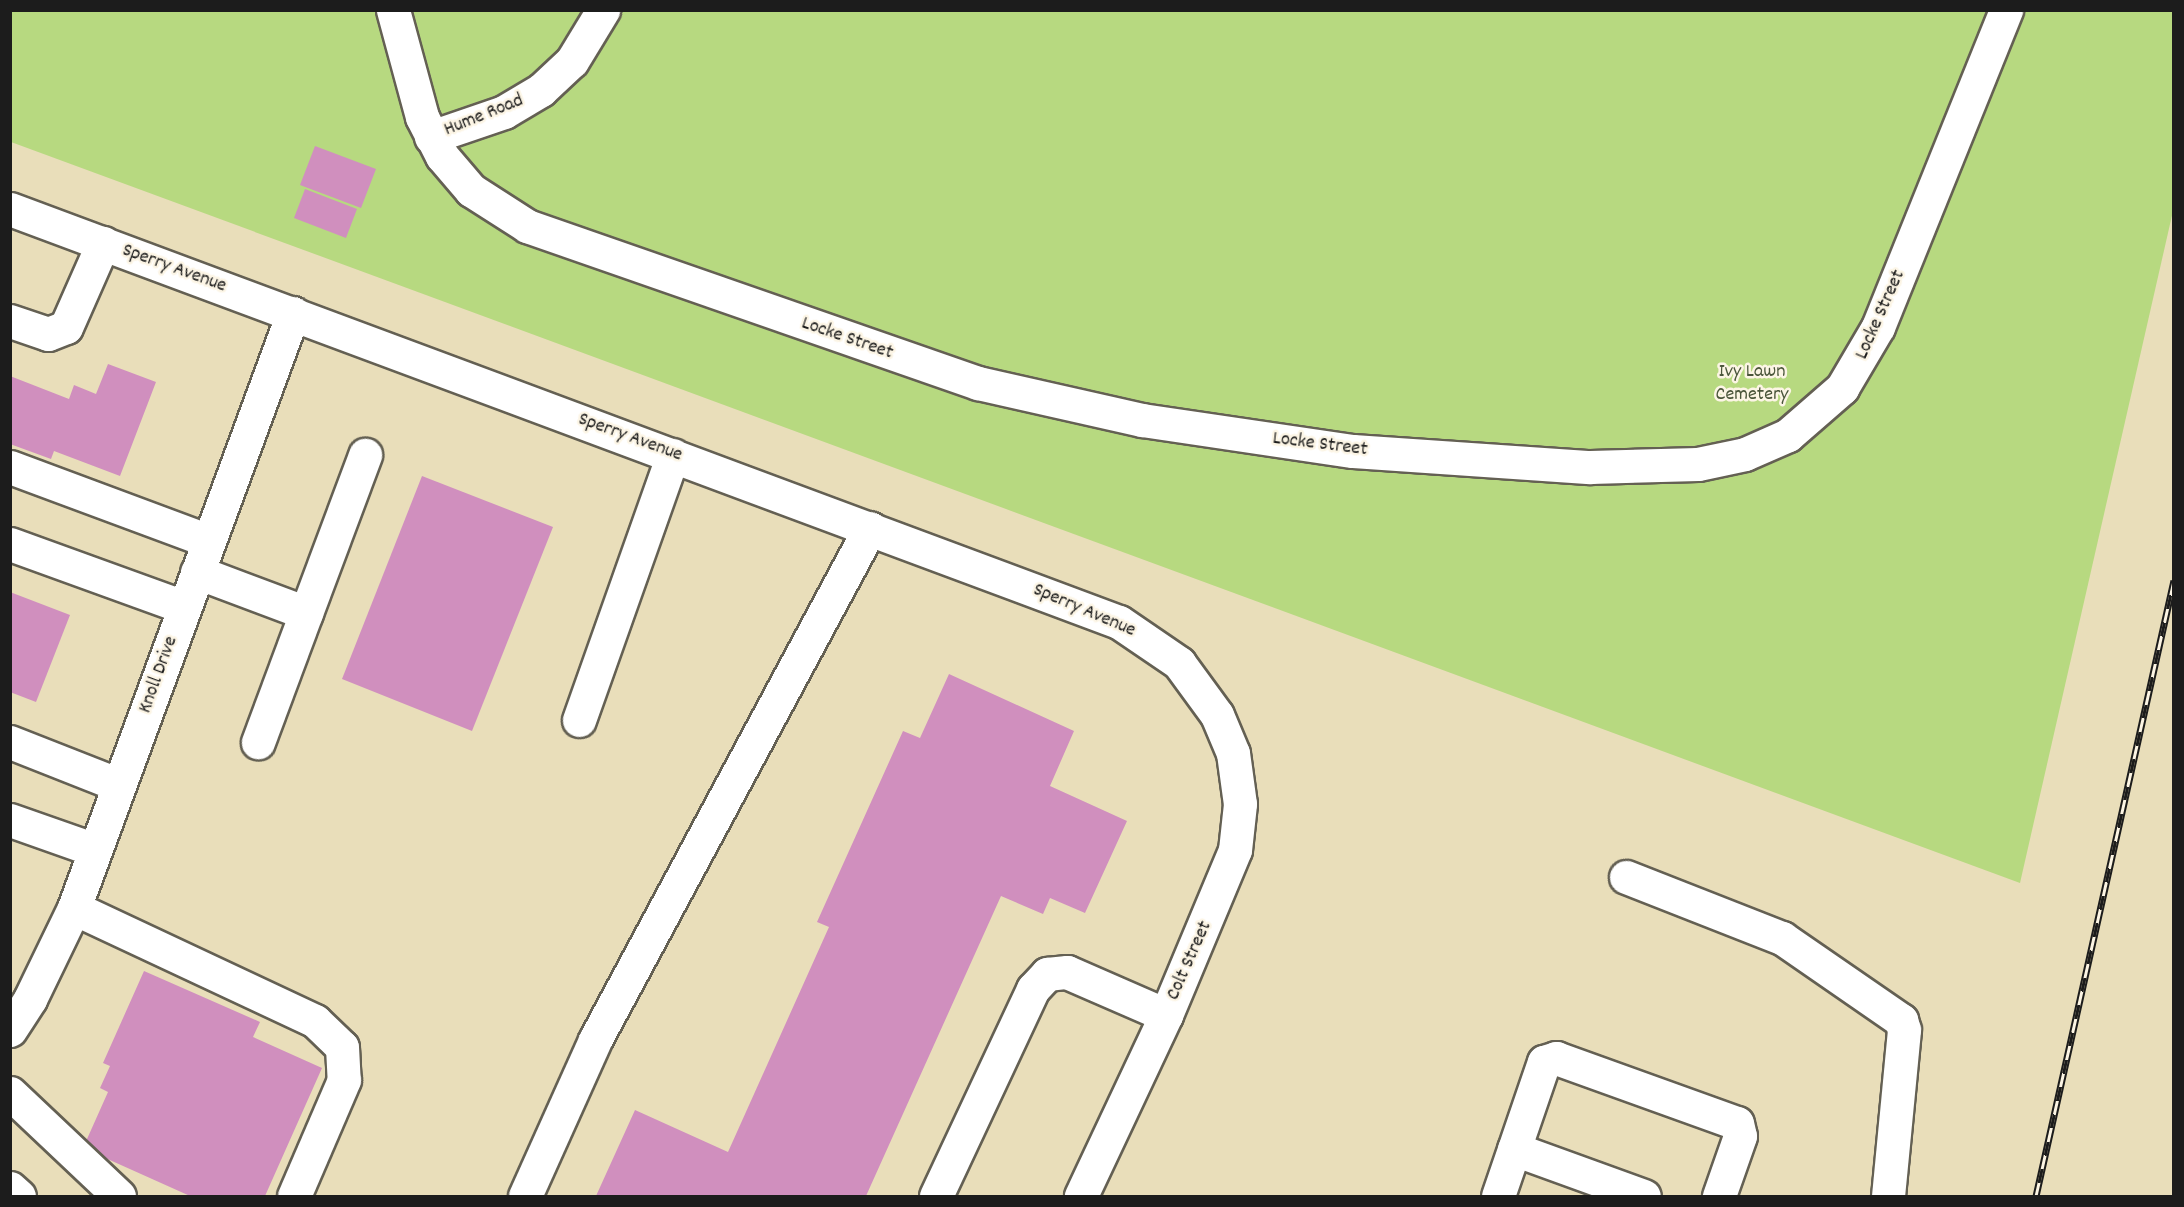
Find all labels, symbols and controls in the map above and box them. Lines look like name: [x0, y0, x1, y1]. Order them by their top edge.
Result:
street label: Hume Road: [441, 89, 527, 143]
street label: Sperry Avenue: [119, 239, 229, 299]
street label: Locke Street: [1851, 267, 1911, 363]
street label: Locke Street: [798, 312, 896, 366]
park label: Ivy Lawn Cemetery: [1716, 361, 1788, 408]
street label: Sperry Avenue: [575, 408, 685, 468]
street label: Locke Street: [1271, 427, 1369, 463]
street label: Sperry Avenue: [1029, 579, 1139, 643]
street label: Knoll Drive: [134, 633, 184, 717]
street label: Colt Street: [1162, 918, 1218, 1004]

